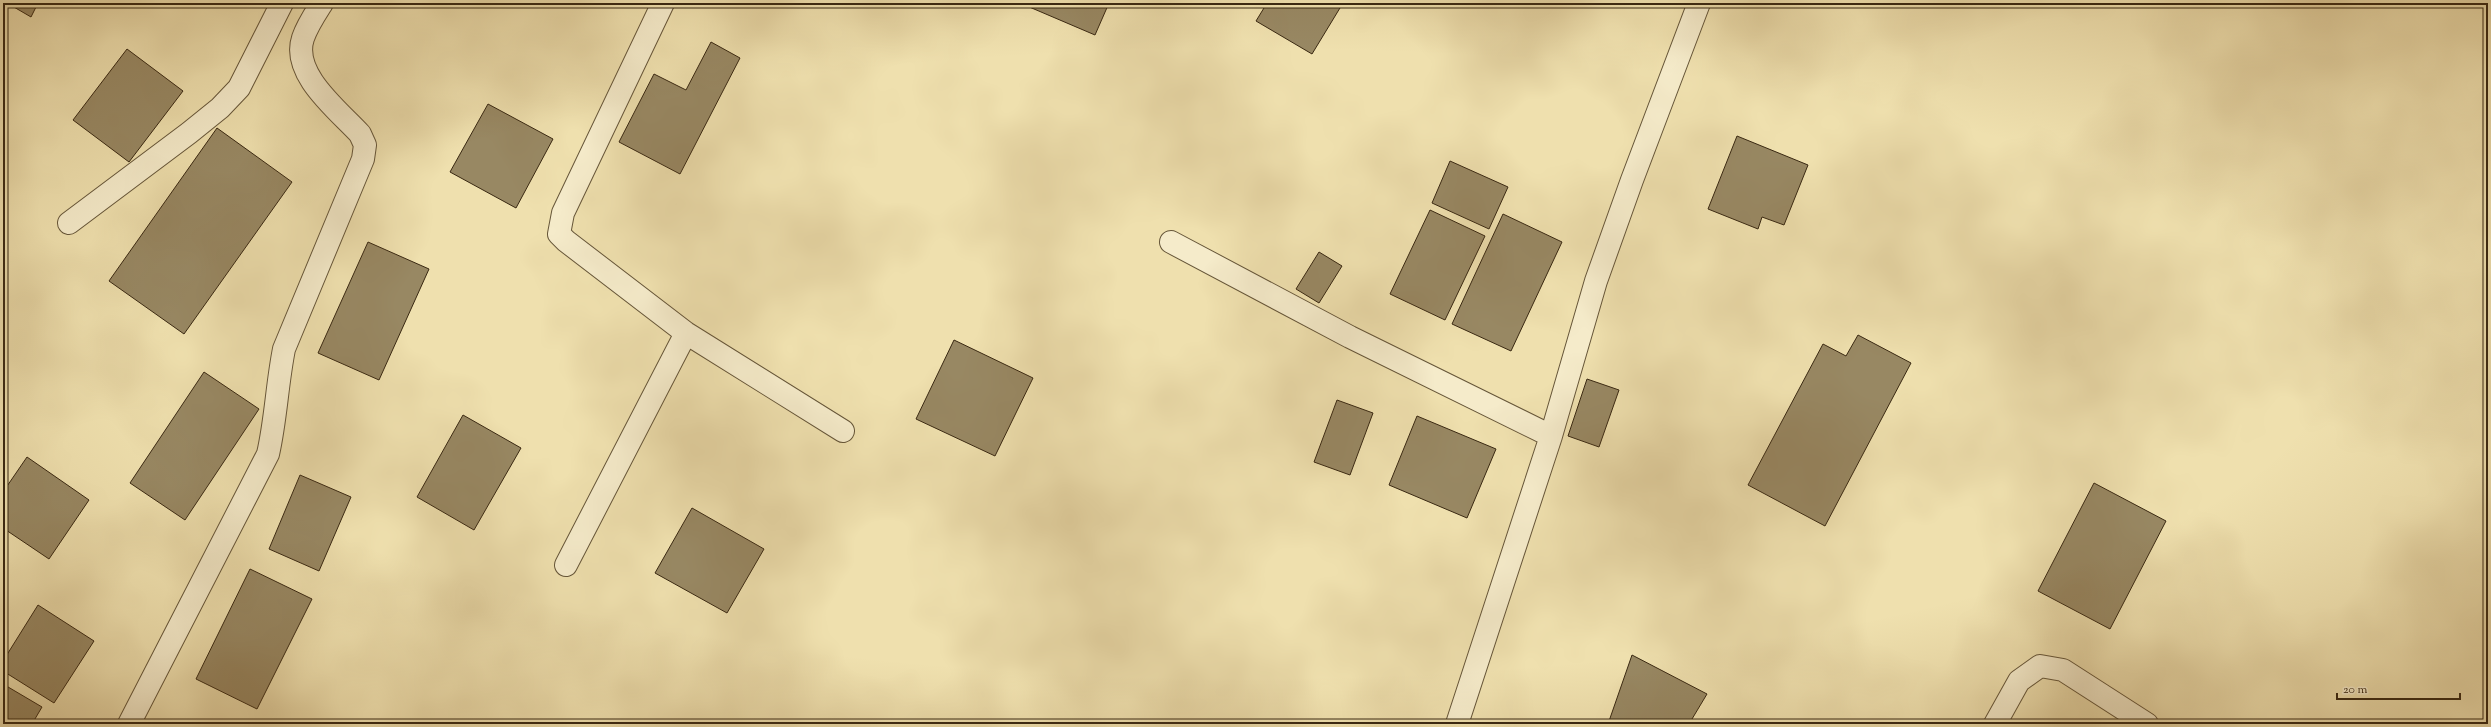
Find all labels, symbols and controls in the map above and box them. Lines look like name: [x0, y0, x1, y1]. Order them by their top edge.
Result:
scale bar: [2337, 675, 2460, 701]
text: 20 m: [2343, 681, 2368, 699]

